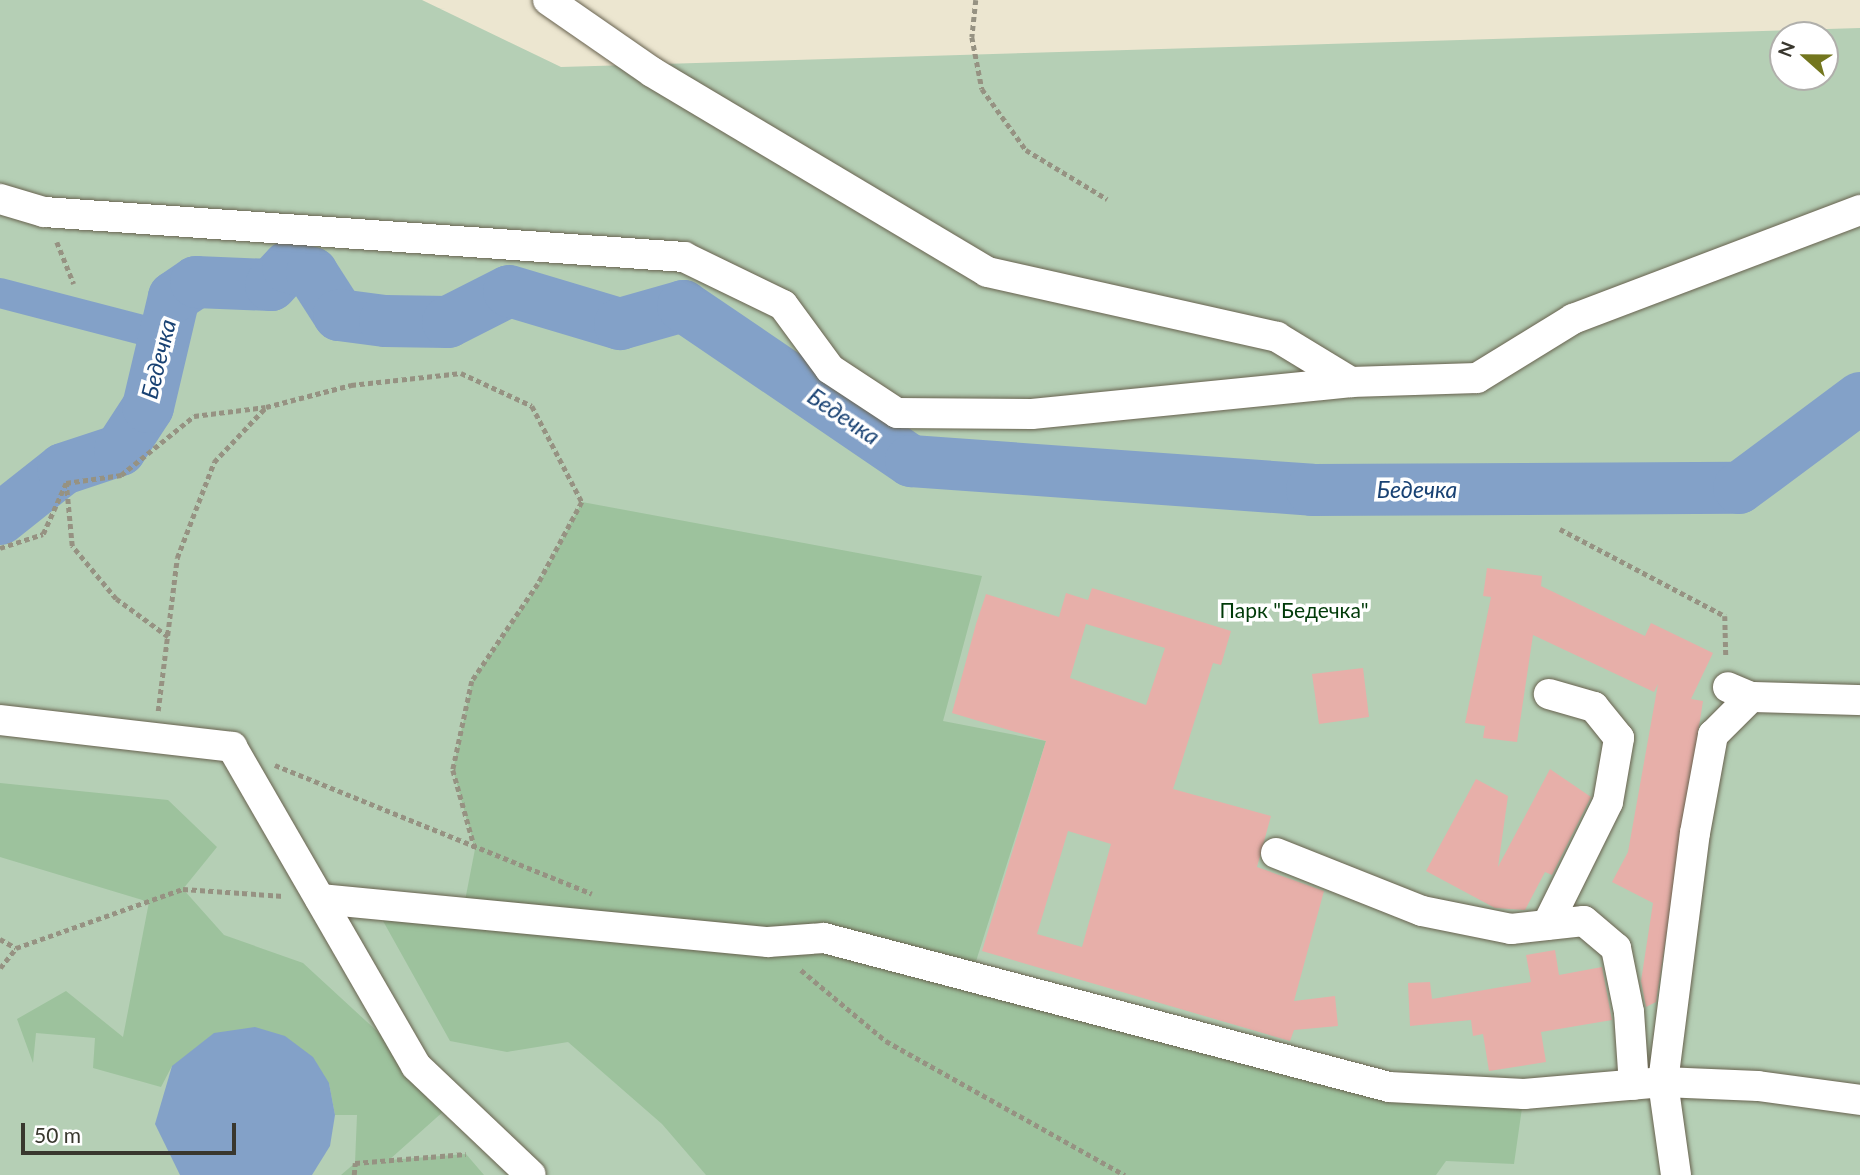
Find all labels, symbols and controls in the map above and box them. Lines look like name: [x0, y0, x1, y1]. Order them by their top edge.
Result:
north arrow: [1769, 21, 1839, 91]
text: N: [1772, 38, 1799, 60]
water label: Бедечка: [135, 316, 181, 402]
water label: Бедечка: [803, 382, 885, 450]
water label: Бедечка: [1377, 475, 1457, 503]
park label: Парк "Бедечка": [1220, 597, 1368, 623]
scale bar: [24, 1108, 240, 1152]
text: 50 m: [34, 1122, 81, 1147]

